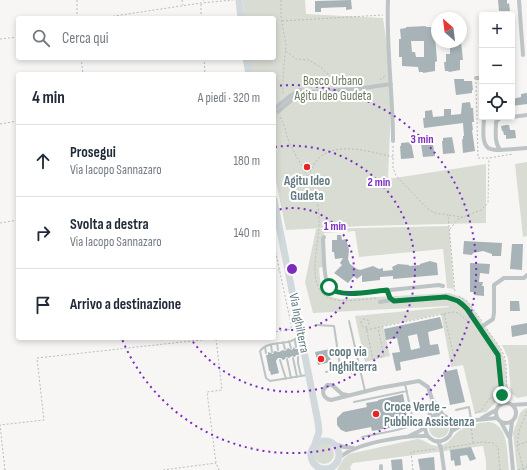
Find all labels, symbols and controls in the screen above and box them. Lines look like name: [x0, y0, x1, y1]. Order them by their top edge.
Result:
north arrow: [431, 12, 467, 48]
map controls: [479, 12, 515, 120]
button: +: [479, 12, 515, 48]
search box: [16, 16, 276, 60]
icon: search: [30, 27, 52, 49]
text: Cerca qui: [62, 29, 109, 48]
button: −: [479, 48, 515, 84]
park label: Bosco Urbano Agitu Ideo Gudeta: [293, 73, 372, 104]
button: locate: [479, 84, 515, 120]
text: 4 min: [32, 88, 65, 108]
text: A piedi · 320 m: [198, 90, 260, 106]
text: 3 min: [411, 132, 433, 147]
text: Prosegui: [70, 143, 116, 162]
icon: ahead: [32, 150, 54, 172]
text: 180 m: [234, 153, 260, 169]
text: Via Iacopo Sannazaro: [70, 162, 162, 178]
marker: Agitu Ideo Gudeta: [302, 162, 312, 172]
place label: Agitu Ideo Gudeta: [283, 173, 330, 204]
text: 2 min: [368, 175, 390, 190]
text: Svolta a destra: [70, 215, 149, 234]
text: 1 min: [324, 219, 346, 234]
icon: right: [32, 222, 54, 244]
text: 140 m: [234, 225, 260, 241]
text: Via Iacopo Sannazaro: [70, 234, 162, 250]
centre of rings: [285, 262, 299, 276]
route start: [320, 278, 338, 296]
street label: Via Inghilterra: [285, 292, 313, 354]
icon: arrive: [32, 294, 54, 316]
text: Arrivo a destinazione: [70, 295, 181, 314]
place label: coop via Inghilterra: [329, 344, 377, 375]
marker: coop via Inghilterra: [316, 354, 326, 364]
route end: [493, 386, 511, 404]
place label: Croce Verde - Pubblica Assistenza: [384, 399, 475, 430]
marker: Croce Verde - Pubblica Assistenza: [371, 409, 381, 419]

